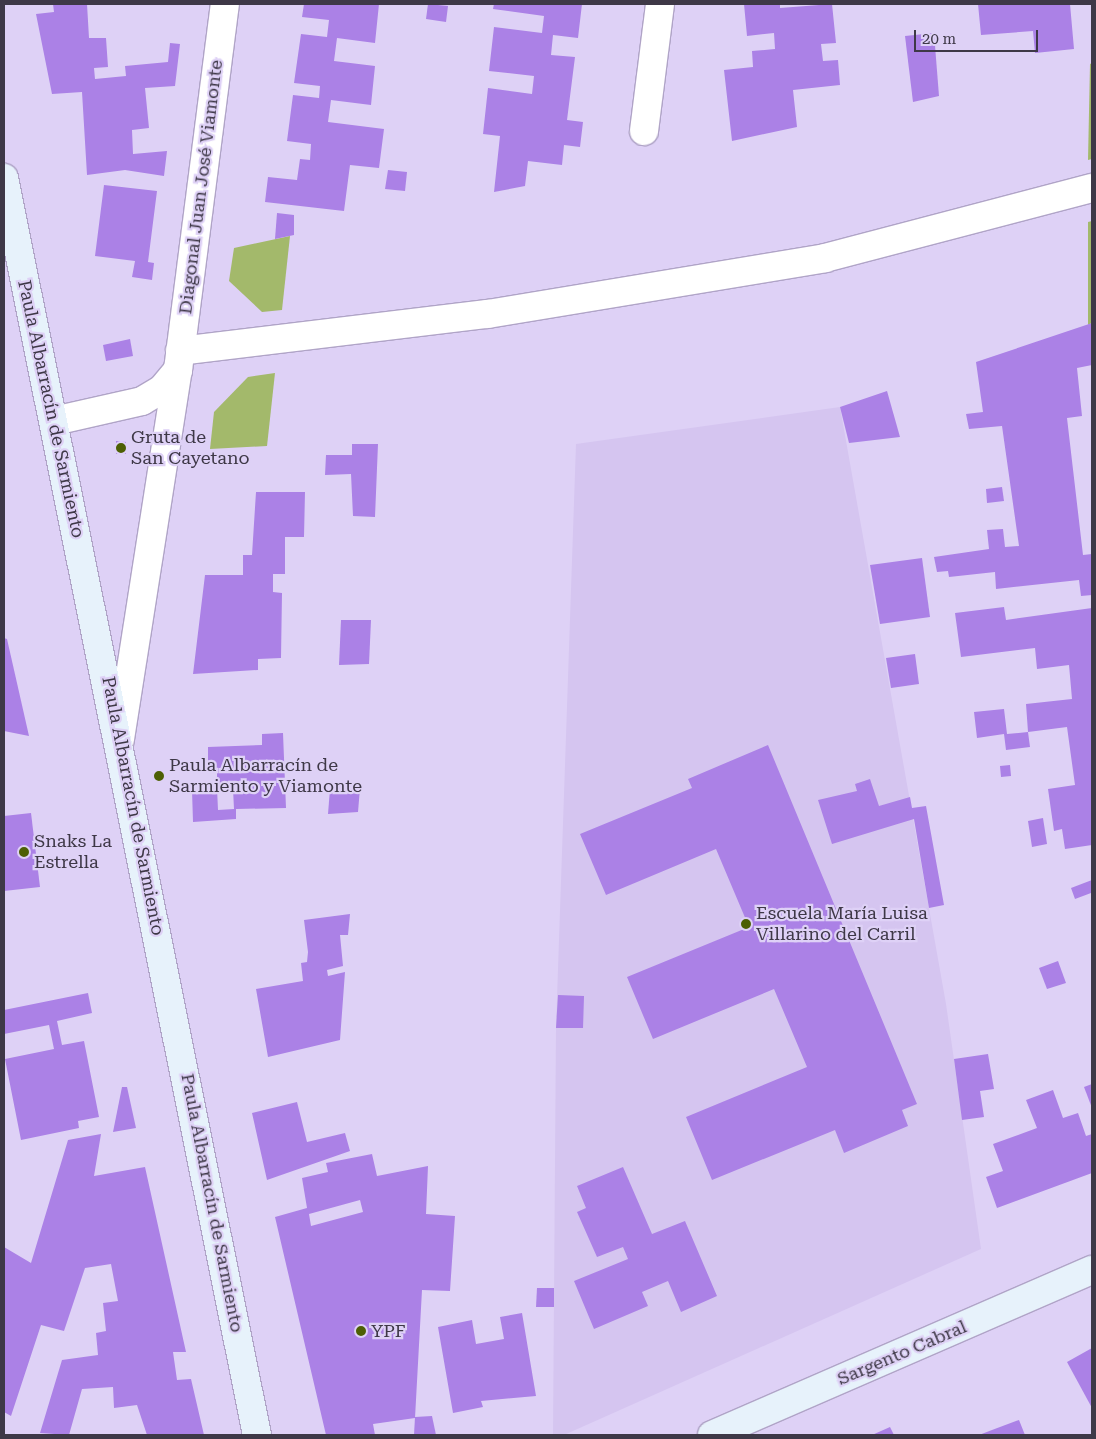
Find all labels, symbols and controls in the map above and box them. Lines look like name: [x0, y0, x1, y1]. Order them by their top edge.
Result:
scale bar: [916, 20, 1040, 52]
text: 20 m: [922, 30, 956, 48]
street label: Diagonal Juan José Viamonte: [175, 59, 227, 315]
street label: Paula Albarracín de Sarmiento: [13, 278, 89, 540]
place label: Gruta de San Cayetano: [131, 427, 250, 469]
marker: Gruta de San Cayetano: [115, 442, 127, 454]
street label: Paula Albarracín de Sarmiento: [97, 675, 169, 937]
place label: Paula Albarracín de Sarmiento y Viamonte: [169, 755, 362, 798]
marker: Paula Albarracín de Sarmiento y Viamonte: [153, 770, 165, 782]
place label: Snaks La Estrella: [34, 831, 112, 874]
marker: Snaks La Estrella: [18, 846, 30, 858]
place label: Escuela María Luisa Villarino del Carril: [756, 903, 928, 946]
marker: Escuela María Luisa Villarino del Carril: [740, 918, 752, 930]
street label: Paula Albarracín de Sarmiento: [176, 1072, 248, 1334]
street label: Sargento Cabral: [834, 1316, 970, 1390]
place label: YPF: [371, 1320, 406, 1342]
marker: YPF: [355, 1325, 367, 1337]

